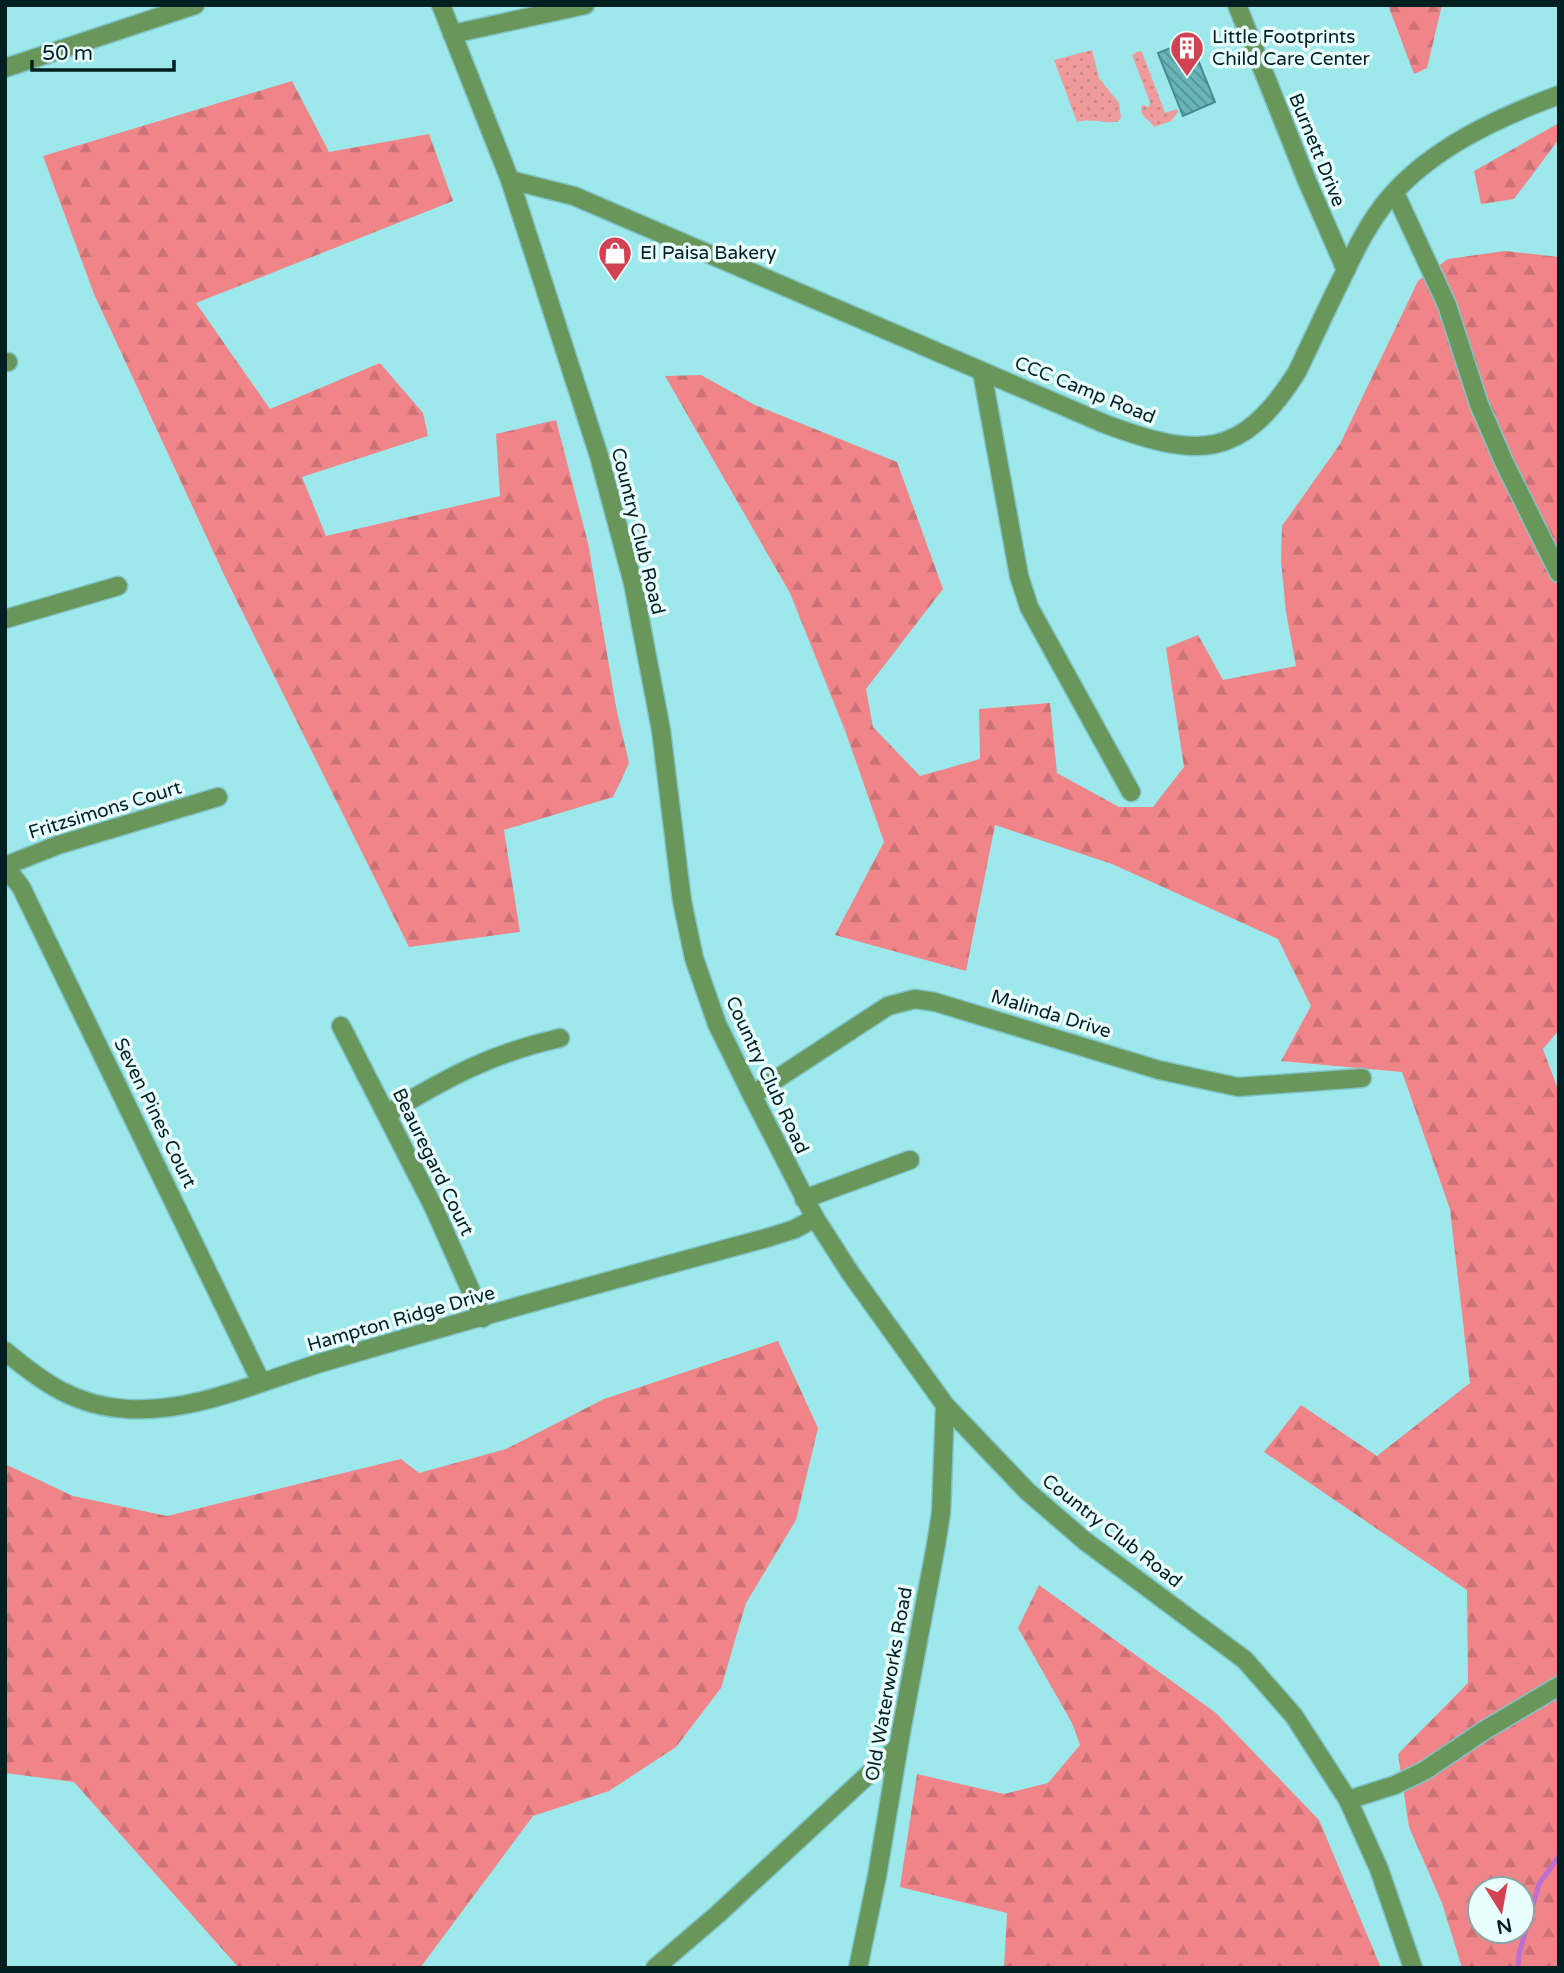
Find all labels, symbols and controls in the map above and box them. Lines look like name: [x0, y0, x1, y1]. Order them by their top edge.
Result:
place label: Little Footprints Child Care Center: [1212, 26, 1371, 70]
scale bar: [32, 28, 173, 72]
building icon: Little Footprints Child Care Center: [1168, 29, 1206, 78]
text: 50 m: [42, 41, 93, 66]
street label: Burnett Drive: [1284, 90, 1350, 210]
shop icon: El Paisa Bakery: [596, 234, 634, 283]
place label: El Paisa Bakery: [640, 242, 776, 264]
street label: CCC Camp Road: [1011, 352, 1159, 428]
street label: Country Club Road: [607, 445, 669, 617]
street label: Fritzsimons Court: [26, 776, 184, 844]
street label: Malinda Drive: [988, 985, 1114, 1043]
street label: Country Club Road: [721, 993, 813, 1157]
street label: Seven Pines Court: [109, 1035, 201, 1191]
street label: Beauregard Court: [388, 1085, 478, 1239]
street label: Hampton Ridge Drive: [305, 1282, 497, 1356]
street label: Country Club Road: [1038, 1470, 1186, 1592]
street label: Old Waterworks Road: [861, 1585, 917, 1783]
north arrow: [1466, 1875, 1536, 1945]
text: N: [1494, 1913, 1514, 1938]

